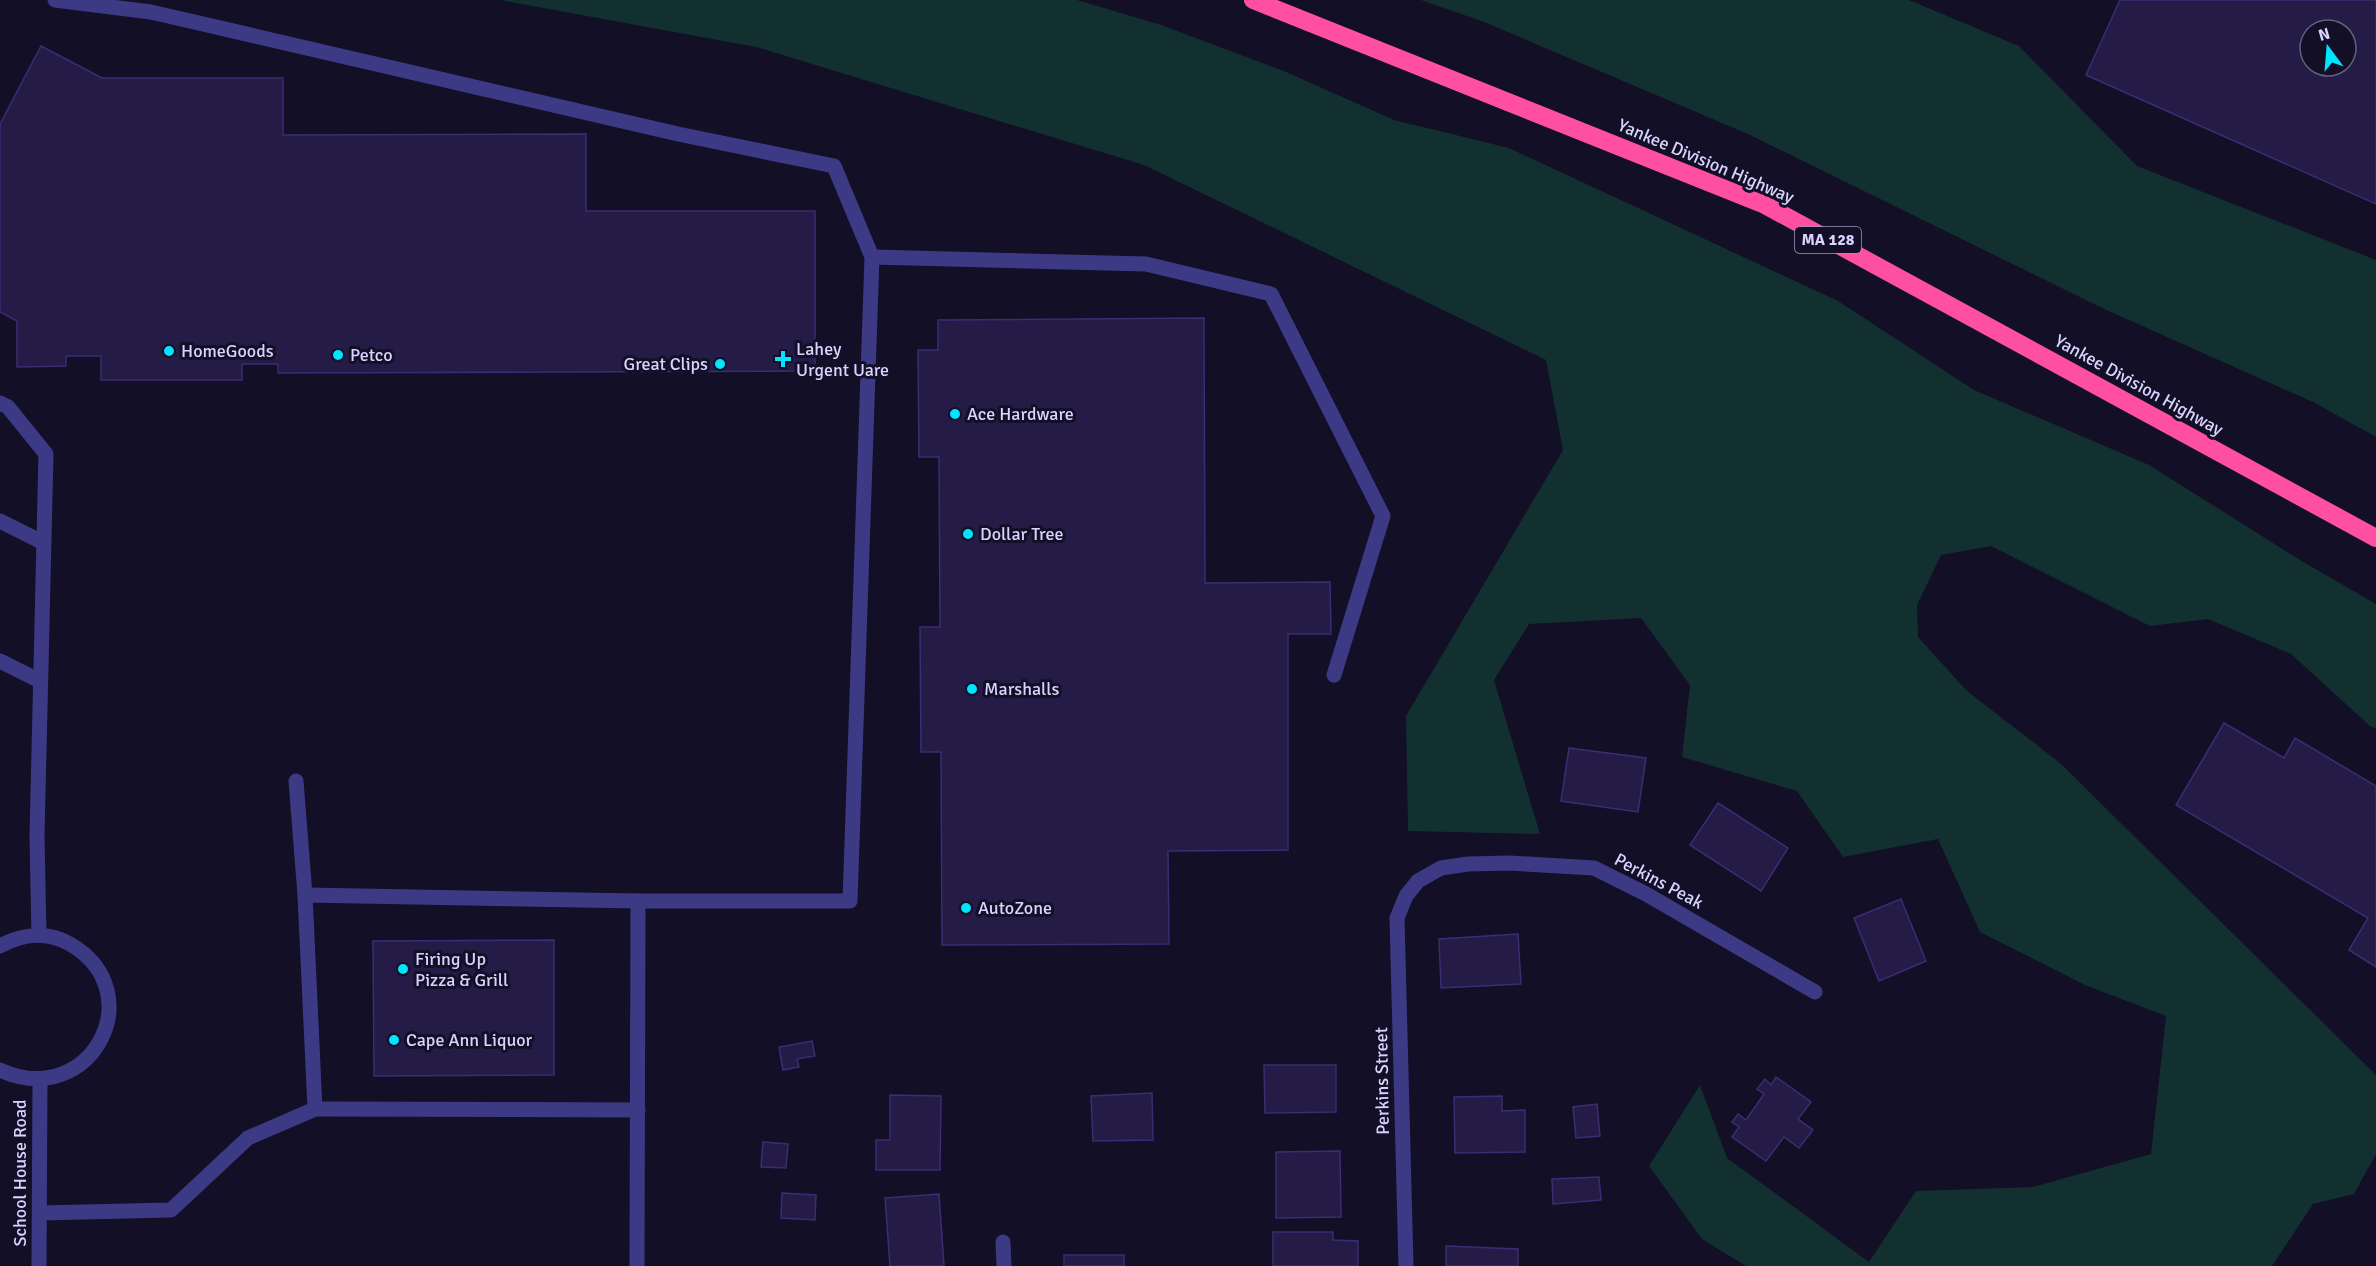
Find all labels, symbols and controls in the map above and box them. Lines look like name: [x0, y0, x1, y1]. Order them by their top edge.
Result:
north arrow: [2298, 18, 2358, 78]
text: N: [2316, 23, 2332, 46]
street label: Yankee Division Highway: [1615, 114, 1798, 208]
road number: MA 128: [1795, 227, 1861, 253]
street label: Yankee Division Highway: [2051, 330, 2228, 441]
place label: Lahey Urgent Uare: [796, 338, 889, 381]
place label: HomeGoods: [181, 340, 274, 362]
marker: HomeGoods: [162, 344, 176, 358]
place label: Petco: [350, 344, 393, 366]
marker: Petco: [331, 348, 345, 362]
marker: Lahey Urgent Uare: [774, 350, 792, 368]
place label: Great Clips: [624, 353, 708, 375]
marker: Great Clips: [713, 357, 727, 371]
place label: Ace Hardware: [967, 403, 1074, 425]
marker: Ace Hardware: [948, 407, 962, 421]
place label: Dollar Tree: [980, 523, 1063, 545]
marker: Dollar Tree: [961, 527, 975, 541]
place label: Marshalls: [984, 678, 1059, 700]
marker: Marshalls: [965, 682, 979, 696]
street label: Perkins Peak: [1611, 848, 1707, 914]
place label: AutoZone: [978, 897, 1052, 919]
marker: AutoZone: [959, 901, 973, 915]
place label: Firing Up Pizza & Grill: [415, 948, 508, 991]
marker: Firing Up Pizza & Grill: [396, 962, 410, 976]
street label: Perkins Street: [1370, 1027, 1394, 1135]
place label: Cape Ann Liquor: [406, 1029, 533, 1051]
marker: Cape Ann Liquor: [387, 1033, 401, 1047]
street label: School House Road: [9, 1100, 31, 1246]

